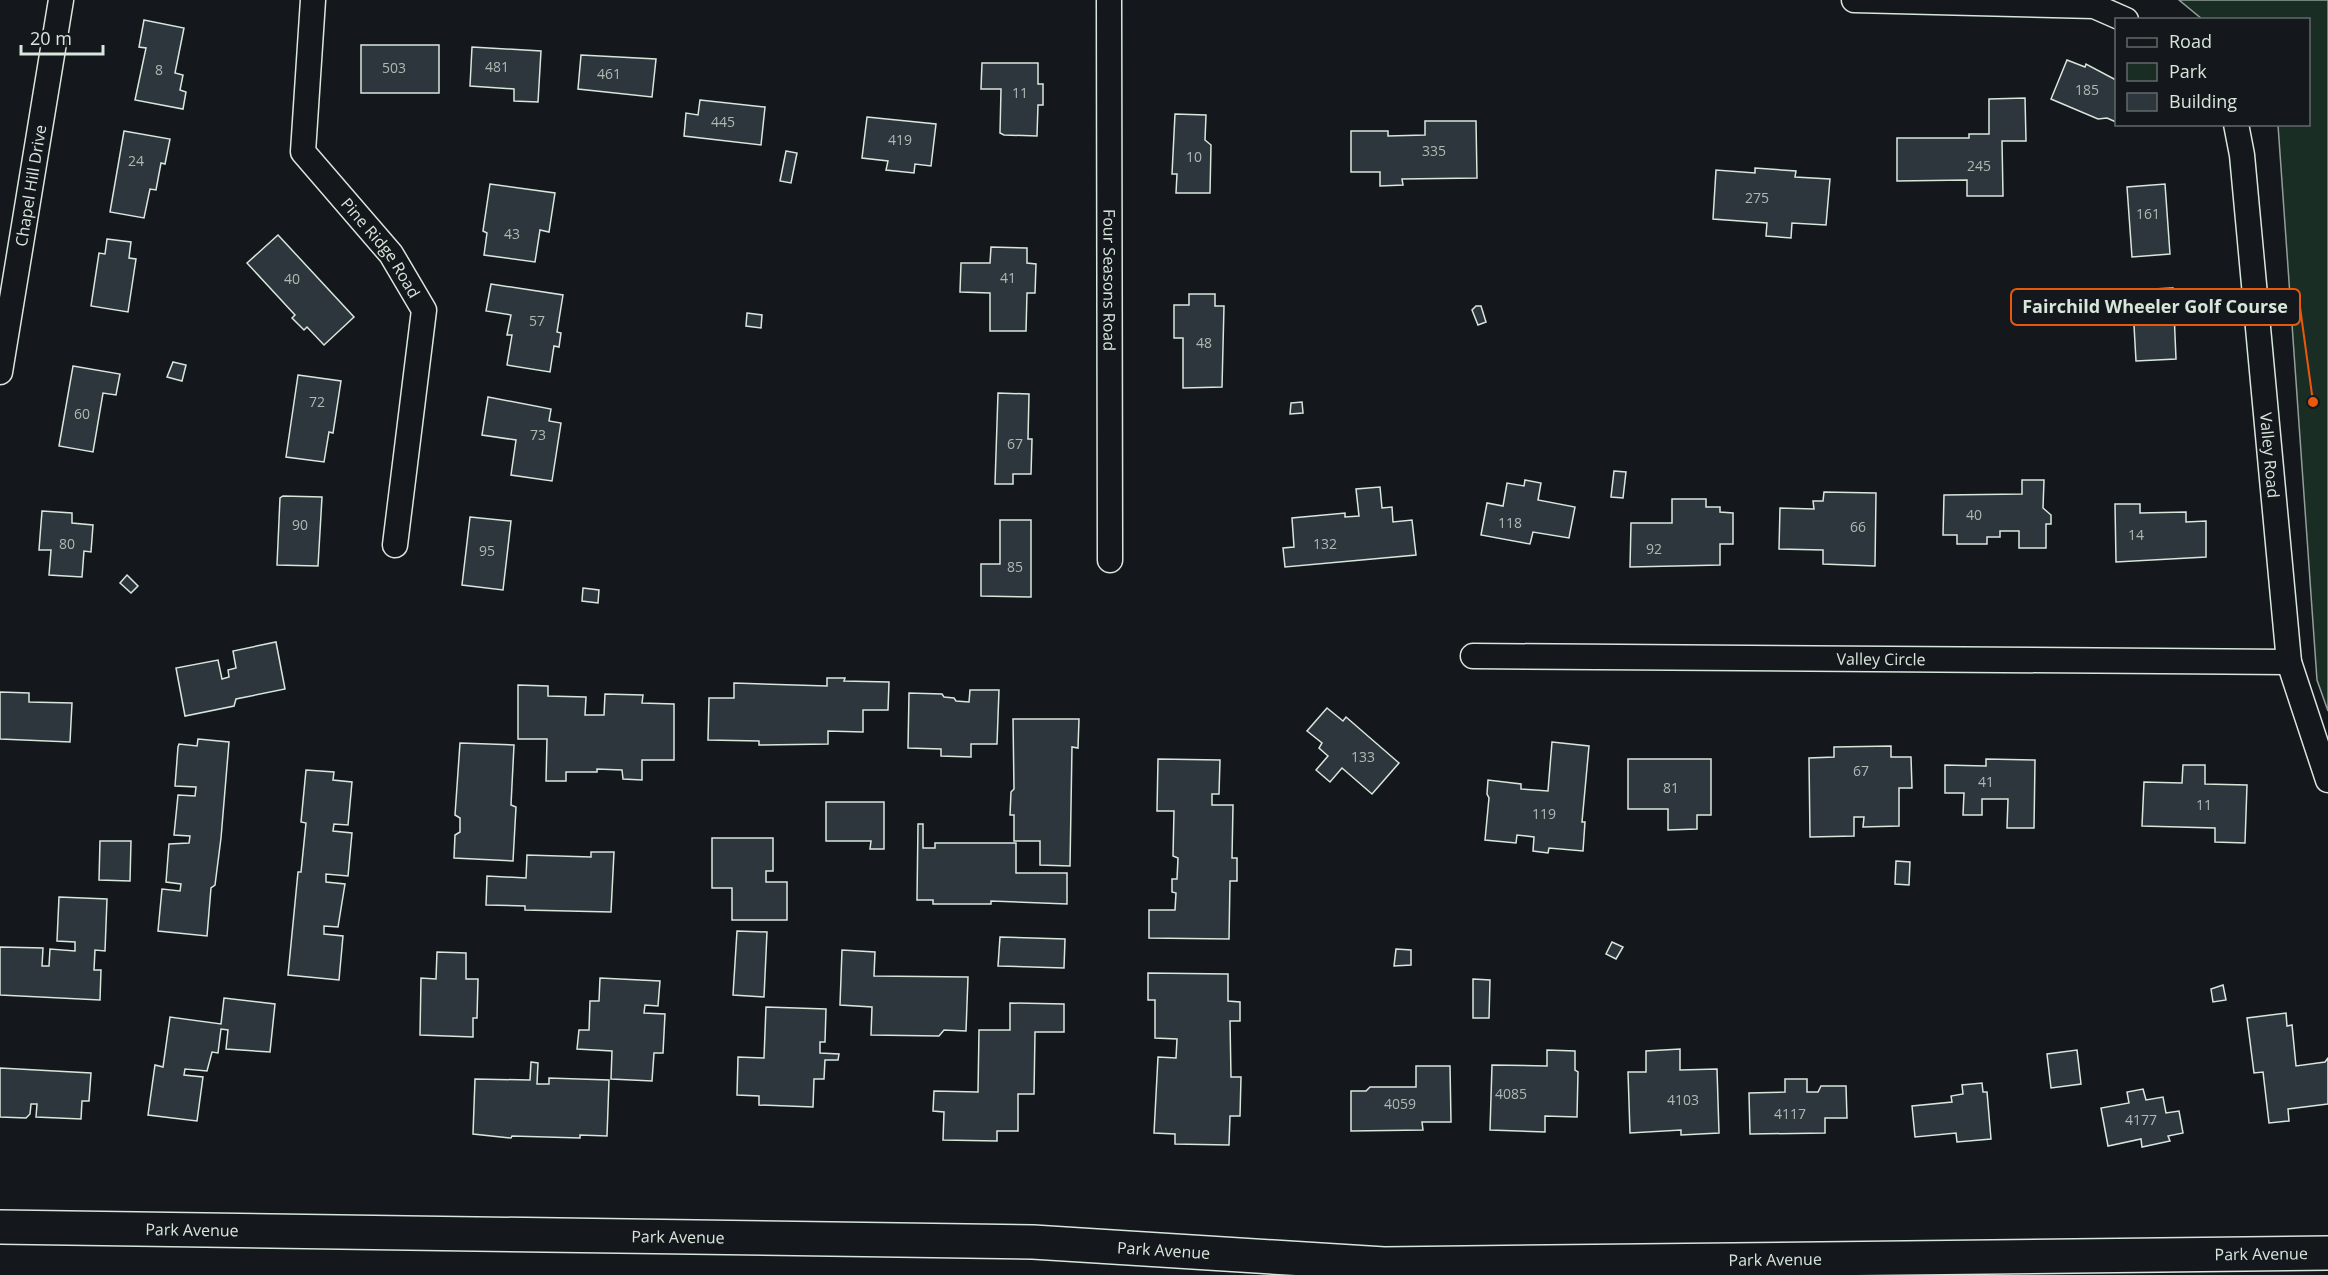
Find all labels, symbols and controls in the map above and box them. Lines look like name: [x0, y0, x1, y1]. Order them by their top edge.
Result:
scale bar: [21, 18, 104, 56]
legend: [2115, 18, 2310, 126]
text: 20 m: [30, 26, 72, 50]
text: Road: [2169, 29, 2212, 53]
house number: 481: [485, 57, 509, 76]
house number: 503: [382, 58, 406, 77]
text: Park: [2169, 59, 2207, 83]
house number: 8: [155, 60, 163, 79]
house number: 461: [597, 64, 621, 83]
house number: 185: [2075, 80, 2099, 99]
house number: 11: [1012, 83, 1028, 102]
text: Building: [2169, 89, 2237, 113]
house number: 445: [711, 112, 735, 131]
street label: Chapel Hill Drive: [10, 123, 51, 248]
house number: 419: [888, 130, 912, 149]
house number: 335: [1422, 141, 1446, 160]
house number: 10: [1186, 147, 1202, 166]
house number: 24: [128, 151, 144, 170]
house number: 245: [1967, 156, 1991, 175]
house number: 275: [1745, 188, 1769, 207]
street label: Pine Ridge Road: [336, 193, 425, 302]
house number: 161: [2136, 204, 2160, 223]
street label: Four Seasons Road: [1098, 209, 1121, 351]
house number: 43: [504, 224, 520, 243]
house number: 41: [1000, 268, 1016, 287]
house number: 40: [284, 269, 300, 288]
callout: Fairchild Wheeler Golf Course: [2011, 289, 2300, 325]
text: Fairchild Wheeler Golf Course: [2022, 294, 2288, 318]
house number: 57: [529, 311, 545, 330]
house number: 48: [1196, 333, 1212, 352]
house number: 72: [309, 392, 325, 411]
house number: 60: [74, 404, 90, 423]
street label: Valley Road: [2255, 411, 2285, 499]
house number: 73: [530, 425, 546, 444]
house number: 67: [1007, 434, 1023, 453]
house number: 40: [1966, 505, 1982, 524]
house number: 118: [1498, 513, 1522, 532]
house number: 90: [292, 515, 308, 534]
house number: 66: [1850, 517, 1866, 536]
house number: 14: [2128, 525, 2144, 544]
house number: 80: [59, 534, 75, 553]
house number: 132: [1313, 534, 1337, 553]
house number: 92: [1646, 539, 1662, 558]
house number: 95: [479, 541, 495, 560]
house number: 85: [1007, 557, 1023, 576]
street label: Valley Circle: [1836, 648, 1926, 670]
house number: 133: [1351, 747, 1375, 766]
house number: 67: [1853, 761, 1869, 780]
house number: 41: [1978, 772, 1994, 791]
house number: 81: [1663, 778, 1679, 797]
house number: 11: [2196, 795, 2212, 814]
house number: 119: [1532, 804, 1556, 823]
house number: 4085: [1495, 1084, 1527, 1103]
house number: 4103: [1667, 1090, 1699, 1109]
house number: 4059: [1384, 1094, 1416, 1113]
house number: 4117: [1774, 1104, 1806, 1123]
house number: 4177: [2125, 1110, 2157, 1129]
street label: Park Avenue: [145, 1218, 239, 1241]
street label: Park Avenue: [631, 1225, 725, 1249]
street label: Park Avenue: [1116, 1236, 1211, 1264]
street label: Park Avenue: [2214, 1242, 2308, 1265]
street label: Park Avenue: [1728, 1248, 1822, 1271]

